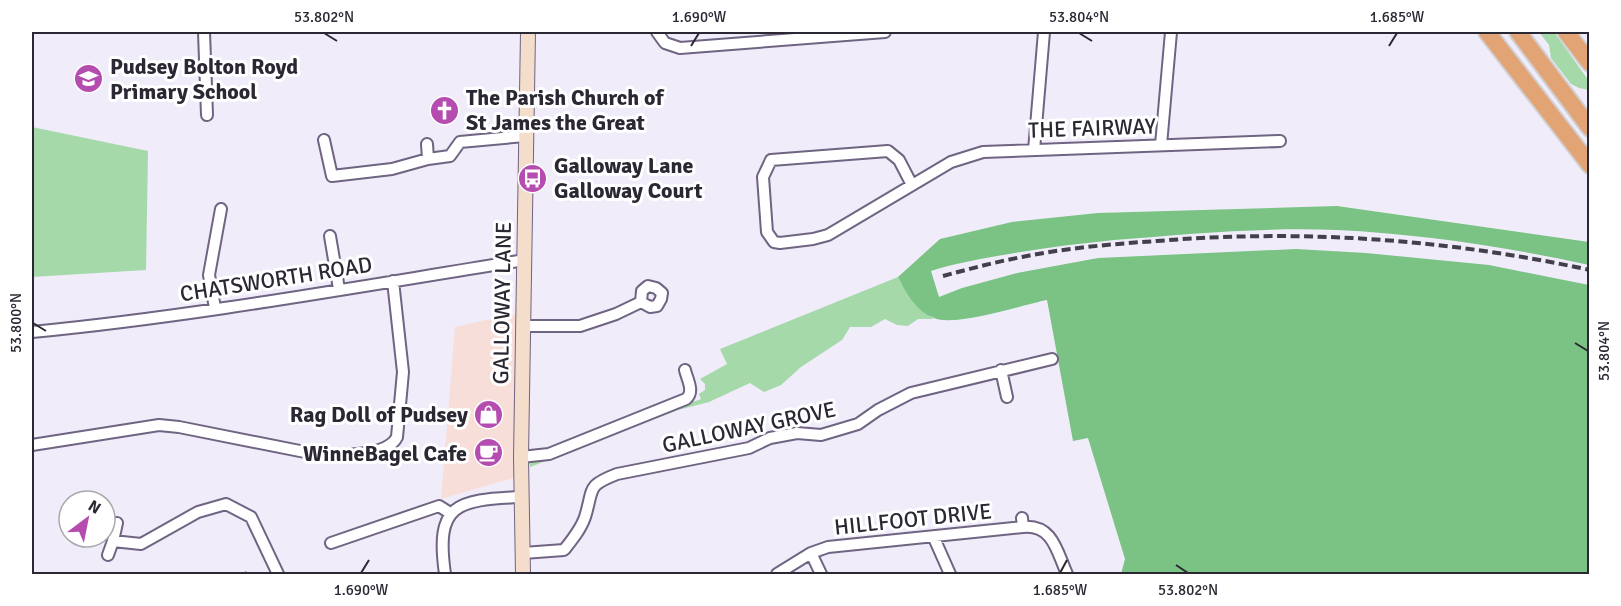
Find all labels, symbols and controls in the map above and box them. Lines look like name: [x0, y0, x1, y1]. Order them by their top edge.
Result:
text: 53.802°N: [294, 8, 354, 26]
text: 1.690°W: [672, 8, 727, 26]
text: 53.804°N: [1049, 8, 1109, 26]
text: 1.685°W: [1370, 8, 1425, 26]
place label: Pudsey Bolton Royd Primary School: [110, 53, 298, 105]
school or university icon: Pudsey Bolton Royd Primary School: [73, 63, 105, 95]
place label: The Parish Church of St James the Great: [466, 84, 664, 136]
church icon: The Parish Church of St James the Great: [429, 94, 461, 126]
street label: THE FAIRWAY: [1028, 112, 1156, 144]
place label: Galloway Lane Galloway Court: [554, 152, 702, 204]
bus stop icon: Galloway Lane Galloway Court: [517, 162, 549, 194]
street label: GALLOWAY LANE: [487, 221, 517, 385]
street label: CHATSWORTH ROAD: [178, 250, 374, 308]
text: 53.800°N: [7, 293, 25, 353]
text: 53.804°N: [1595, 321, 1613, 381]
street label: GALLOWAY GROVE: [660, 395, 838, 459]
shop icon: Rag Doll of Pudsey: [473, 398, 505, 430]
place label: Rag Doll of Pudsey: [290, 401, 468, 428]
cafe icon: WinneBagel Cafe: [472, 437, 504, 469]
place label: WinneBagel Cafe: [303, 440, 467, 467]
north arrow: [57, 489, 117, 549]
text: N: [84, 496, 104, 519]
street label: HILLFOOT DRIVE: [833, 497, 993, 541]
text: 1.690°W: [334, 581, 389, 599]
text: 1.685°W: [1033, 581, 1088, 599]
text: 53.802°N: [1158, 581, 1218, 599]

